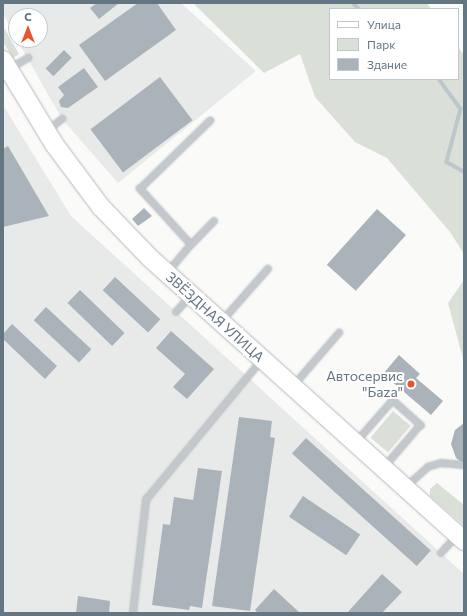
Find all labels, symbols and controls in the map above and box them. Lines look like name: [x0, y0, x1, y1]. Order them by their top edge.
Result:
north arrow: [8, 8, 48, 48]
legend: [329, 8, 459, 80]
text: С: [24, 10, 32, 23]
text: Улица: [367, 17, 401, 31]
text: Парк: [367, 37, 396, 51]
text: Здание: [367, 57, 407, 71]
street label: ЗВЁЗДНАЯ УЛИЦА: [163, 269, 267, 365]
place label: Автосервис "Баzа": [326, 368, 403, 400]
marker: Автосервис "Баzа": [406, 379, 416, 389]

